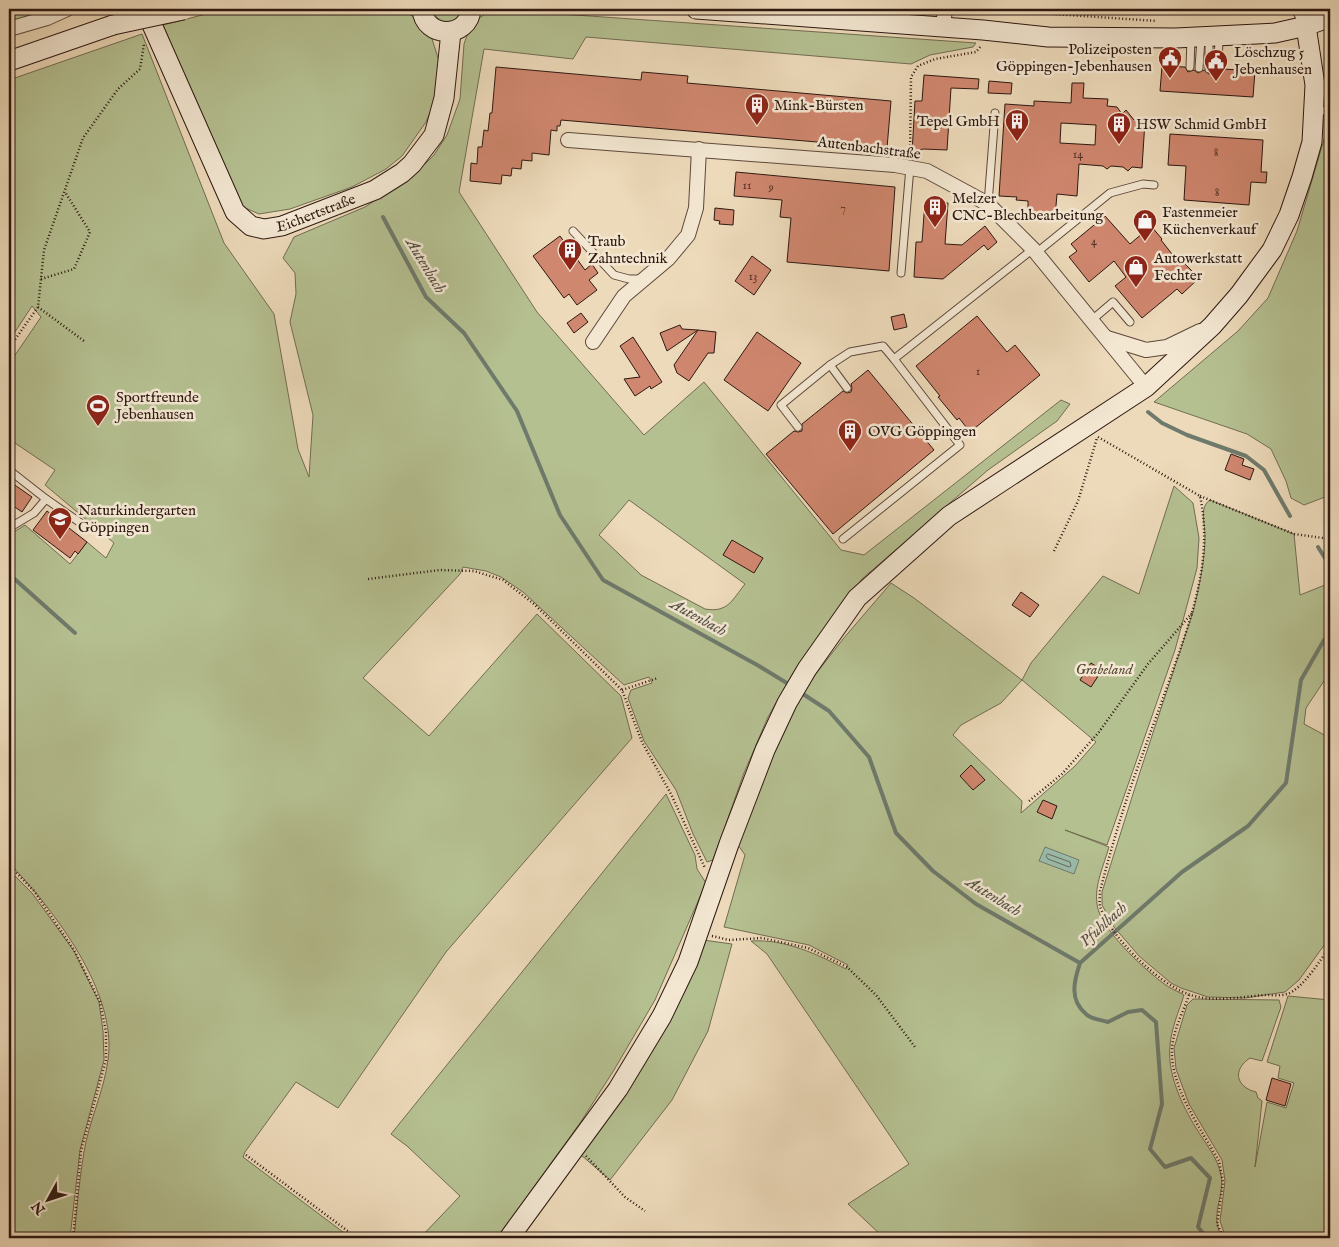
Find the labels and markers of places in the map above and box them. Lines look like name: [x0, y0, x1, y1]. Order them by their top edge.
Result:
place label: Polizeiposten Göppingen-Jebenhausen: [996, 40, 1152, 76]
place label: Löschzug 5 Jebenhausen: [1232, 43, 1312, 79]
public building icon: Polizeiposten Göppingen-Jebenhausen: [1157, 45, 1183, 79]
public building icon: Löschzug 5 Jebenhausen: [1203, 48, 1229, 82]
building icon: Mink-Bürsten: [744, 92, 770, 126]
place label: Mink-Bürsten: [774, 96, 864, 115]
building icon: Tepel GmbH: [1004, 108, 1030, 142]
building icon: HSW Schmid GmbH: [1106, 111, 1132, 145]
place label: Tepel GmbH: [917, 112, 1000, 131]
place label: HSW Schmid GmbH: [1136, 115, 1267, 134]
place label: Melzer CNC-Blechbearbeitung: [952, 189, 1104, 225]
building icon: Melzer CNC-Blechbearbeitung: [922, 194, 948, 228]
place label: Fastenmeier Küchenverkauf: [1162, 203, 1259, 239]
shop icon: Fastenmeier Küchenverkauf: [1132, 208, 1158, 242]
place label: Traub Zahntechnik: [588, 232, 668, 268]
building icon: Traub Zahntechnik: [557, 237, 583, 271]
place label: Autowerkstatt Fechter: [1153, 249, 1242, 285]
shop icon: Autowerkstatt Fechter: [1123, 254, 1149, 288]
place label: Sportfreunde Jebenhausen: [114, 388, 199, 424]
sports icon: Sportfreunde Jebenhausen: [85, 393, 111, 427]
building icon: OVG Göppingen: [837, 418, 863, 452]
place label: OVG Göppingen: [868, 422, 976, 441]
place label: Naturkindergarten Göppingen: [78, 501, 196, 537]
school or university icon: Naturkindergarten Göppingen: [47, 506, 73, 540]

